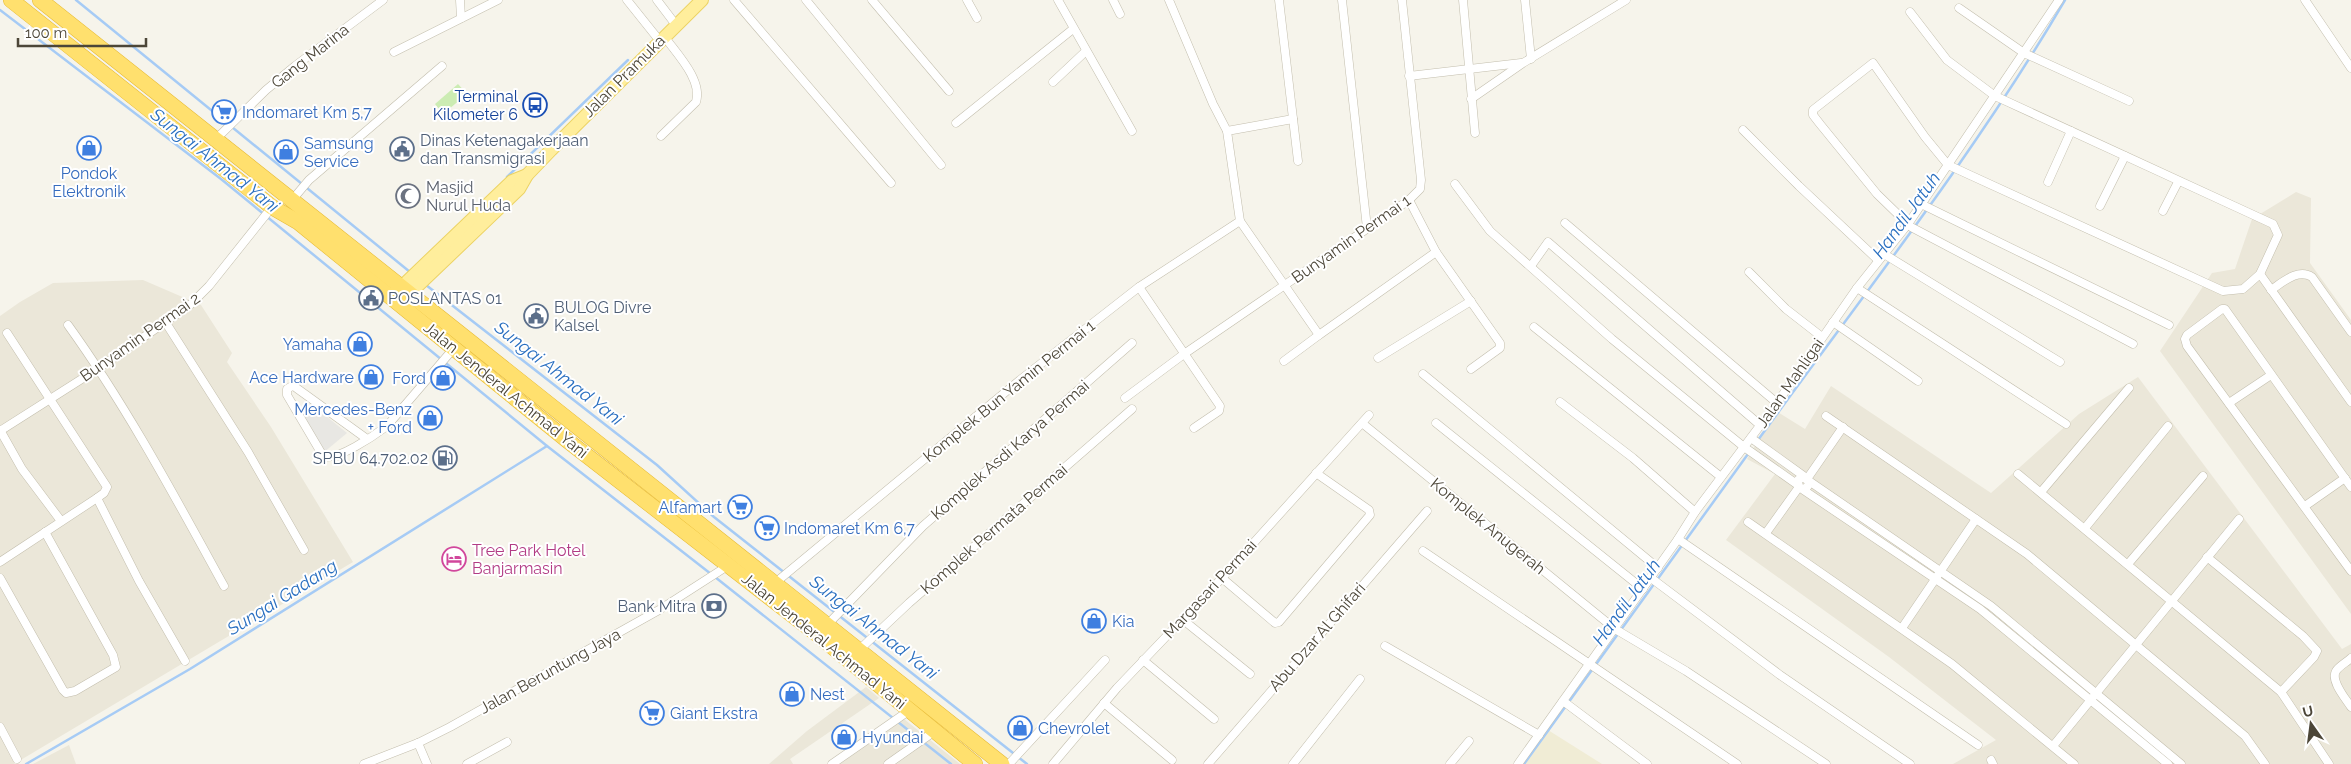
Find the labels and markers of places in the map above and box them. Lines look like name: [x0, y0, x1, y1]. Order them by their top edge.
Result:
place label: Terminal Kilometer 6: [433, 87, 519, 124]
bus stop icon: Terminal Kilometer 6: [522, 92, 548, 118]
supermarket icon: Indomaret Km 5,7: [211, 99, 237, 125]
place label: Indomaret Km 5,7: [242, 103, 372, 122]
place label: Dinas Ketenagakerjaan dan Transmigrasi: [420, 131, 589, 168]
place label: Samsung Service: [304, 134, 374, 171]
shop icon: Pondok Elektronik: [76, 135, 102, 161]
public building icon: Dinas Ketenagakerjaan dan Transmigrasi: [389, 136, 415, 162]
shop icon: Samsung Service: [273, 139, 299, 165]
place label: Pondok Elektronik: [52, 164, 126, 201]
place label: Masjid Nurul Huda: [426, 178, 511, 215]
mosque icon: Masjid Nurul Huda: [395, 183, 421, 209]
public building icon: POSLANTAS 01: [358, 285, 384, 311]
place label: POSLANTAS 01: [388, 289, 502, 308]
place label: BULOG Divre Kalsel: [554, 298, 651, 335]
public building icon: BULOG Divre Kalsel: [523, 303, 549, 329]
shop icon: Yamaha: [347, 331, 373, 357]
place label: Yamaha: [283, 335, 342, 354]
shop icon: Ace Hardware: [358, 364, 384, 390]
shop icon: Ford: [430, 365, 456, 391]
place label: Ace Hardware: [249, 368, 354, 387]
place label: Ford: [392, 369, 426, 388]
place label: Mercedes-Benz + Ford: [294, 400, 412, 437]
shop icon: Mercedes-Benz + Ford: [417, 405, 443, 431]
fuel station icon: SPBU 64.702.02: [432, 445, 458, 471]
place label: SPBU 64.702.02: [313, 449, 428, 468]
supermarket icon: Alfamart: [727, 494, 753, 520]
place label: Alfamart: [658, 498, 723, 517]
supermarket icon: Indomaret Km 6,7: [754, 515, 780, 541]
place label: Indomaret Km 6,7: [784, 519, 915, 538]
place label: Tree Park Hotel Banjarmasin: [472, 541, 586, 578]
hotel icon: Tree Park Hotel Banjarmasin: [441, 546, 467, 572]
bank icon: Bank Mitra: [701, 593, 727, 619]
place label: Bank Mitra: [618, 597, 696, 616]
shop icon: Kia: [1081, 608, 1107, 634]
place label: Kia: [1112, 612, 1135, 631]
shop icon: Nest: [779, 681, 805, 707]
place label: Nest: [810, 685, 845, 704]
supermarket icon: Giant Ekstra: [639, 700, 665, 726]
place label: Giant Ekstra: [670, 704, 758, 723]
shop icon: Chevrolet: [1007, 715, 1033, 741]
place label: Chevrolet: [1038, 719, 1111, 738]
shop icon: Hyundai: [831, 724, 857, 750]
place label: Hyundai: [862, 728, 923, 747]

